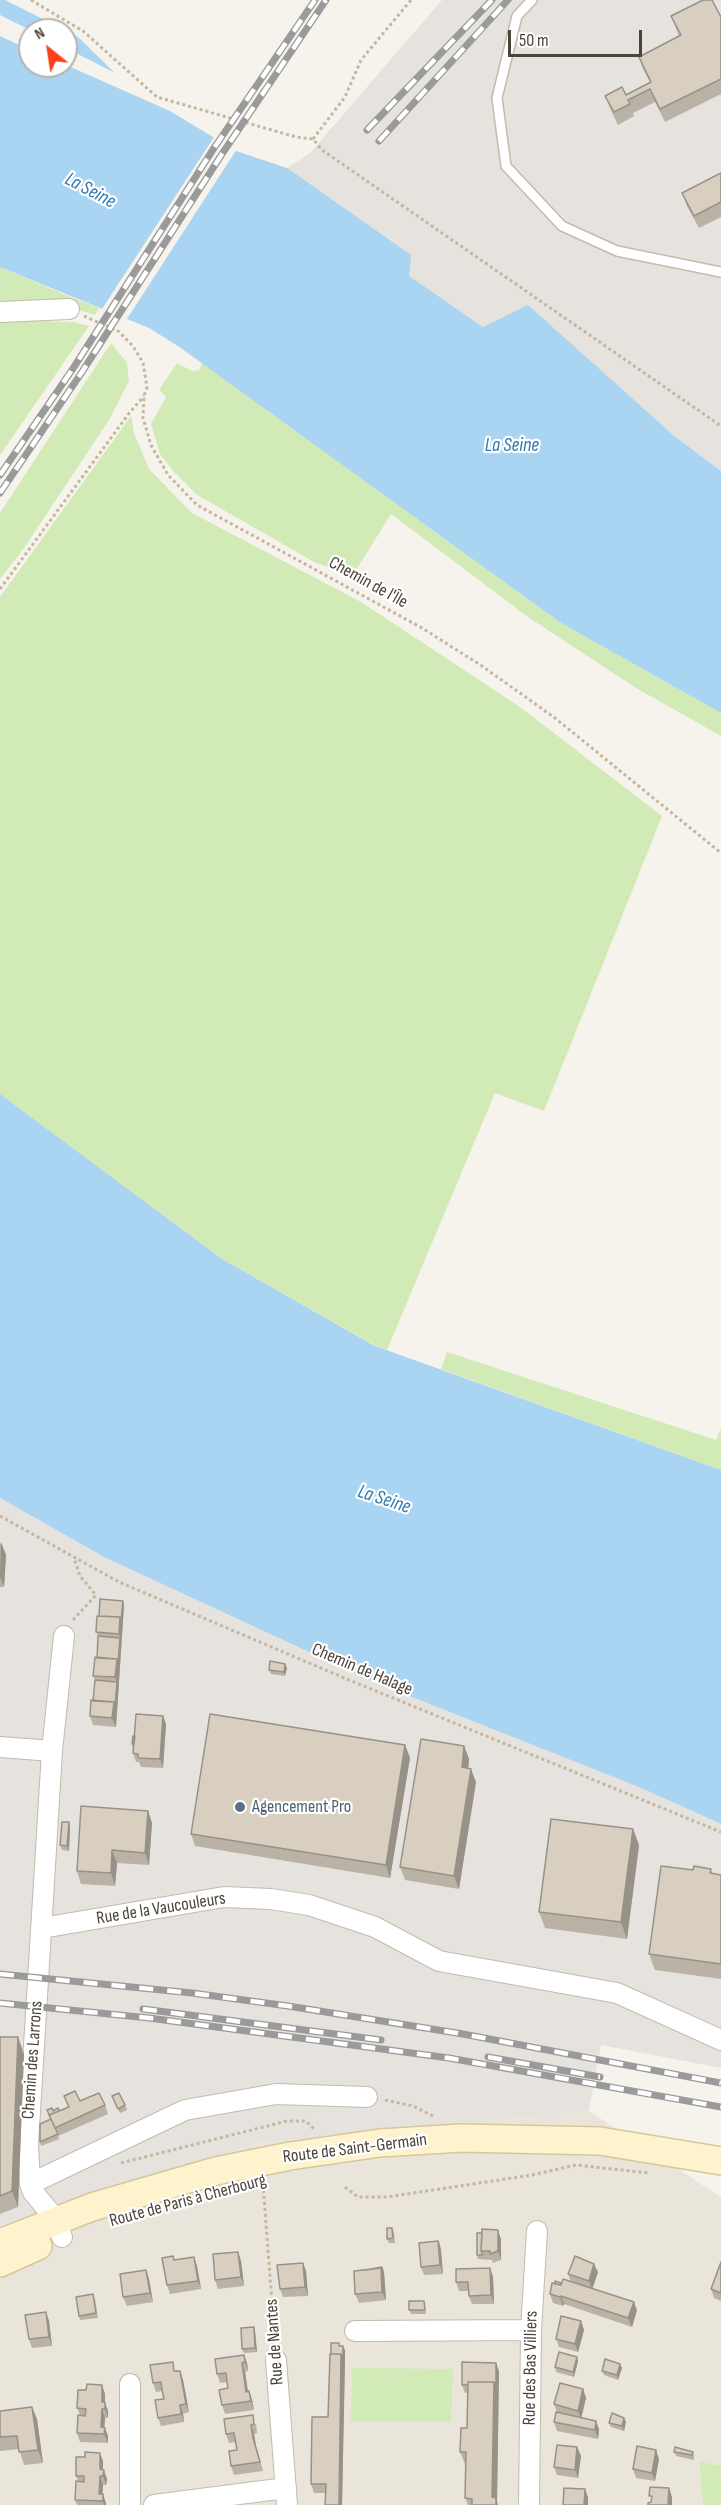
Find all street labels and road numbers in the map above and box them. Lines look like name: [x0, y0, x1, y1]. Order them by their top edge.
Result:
street label: Chemin de l'Île: [325, 552, 411, 614]
street label: Chemin de Halage: [308, 1639, 416, 1701]
street label: Rue de la Vaucouleurs: [95, 1888, 227, 1930]
street label: Chemin des Larrons: [18, 2000, 48, 2120]
street label: Route de Saint-Germain: [282, 2129, 428, 2169]
street label: Route de Paris à Cherbourg: [107, 2170, 269, 2232]
street label: Rue de Nantes: [261, 2298, 289, 2386]
street label: Rue des Bas Villiers: [519, 2310, 543, 2426]

